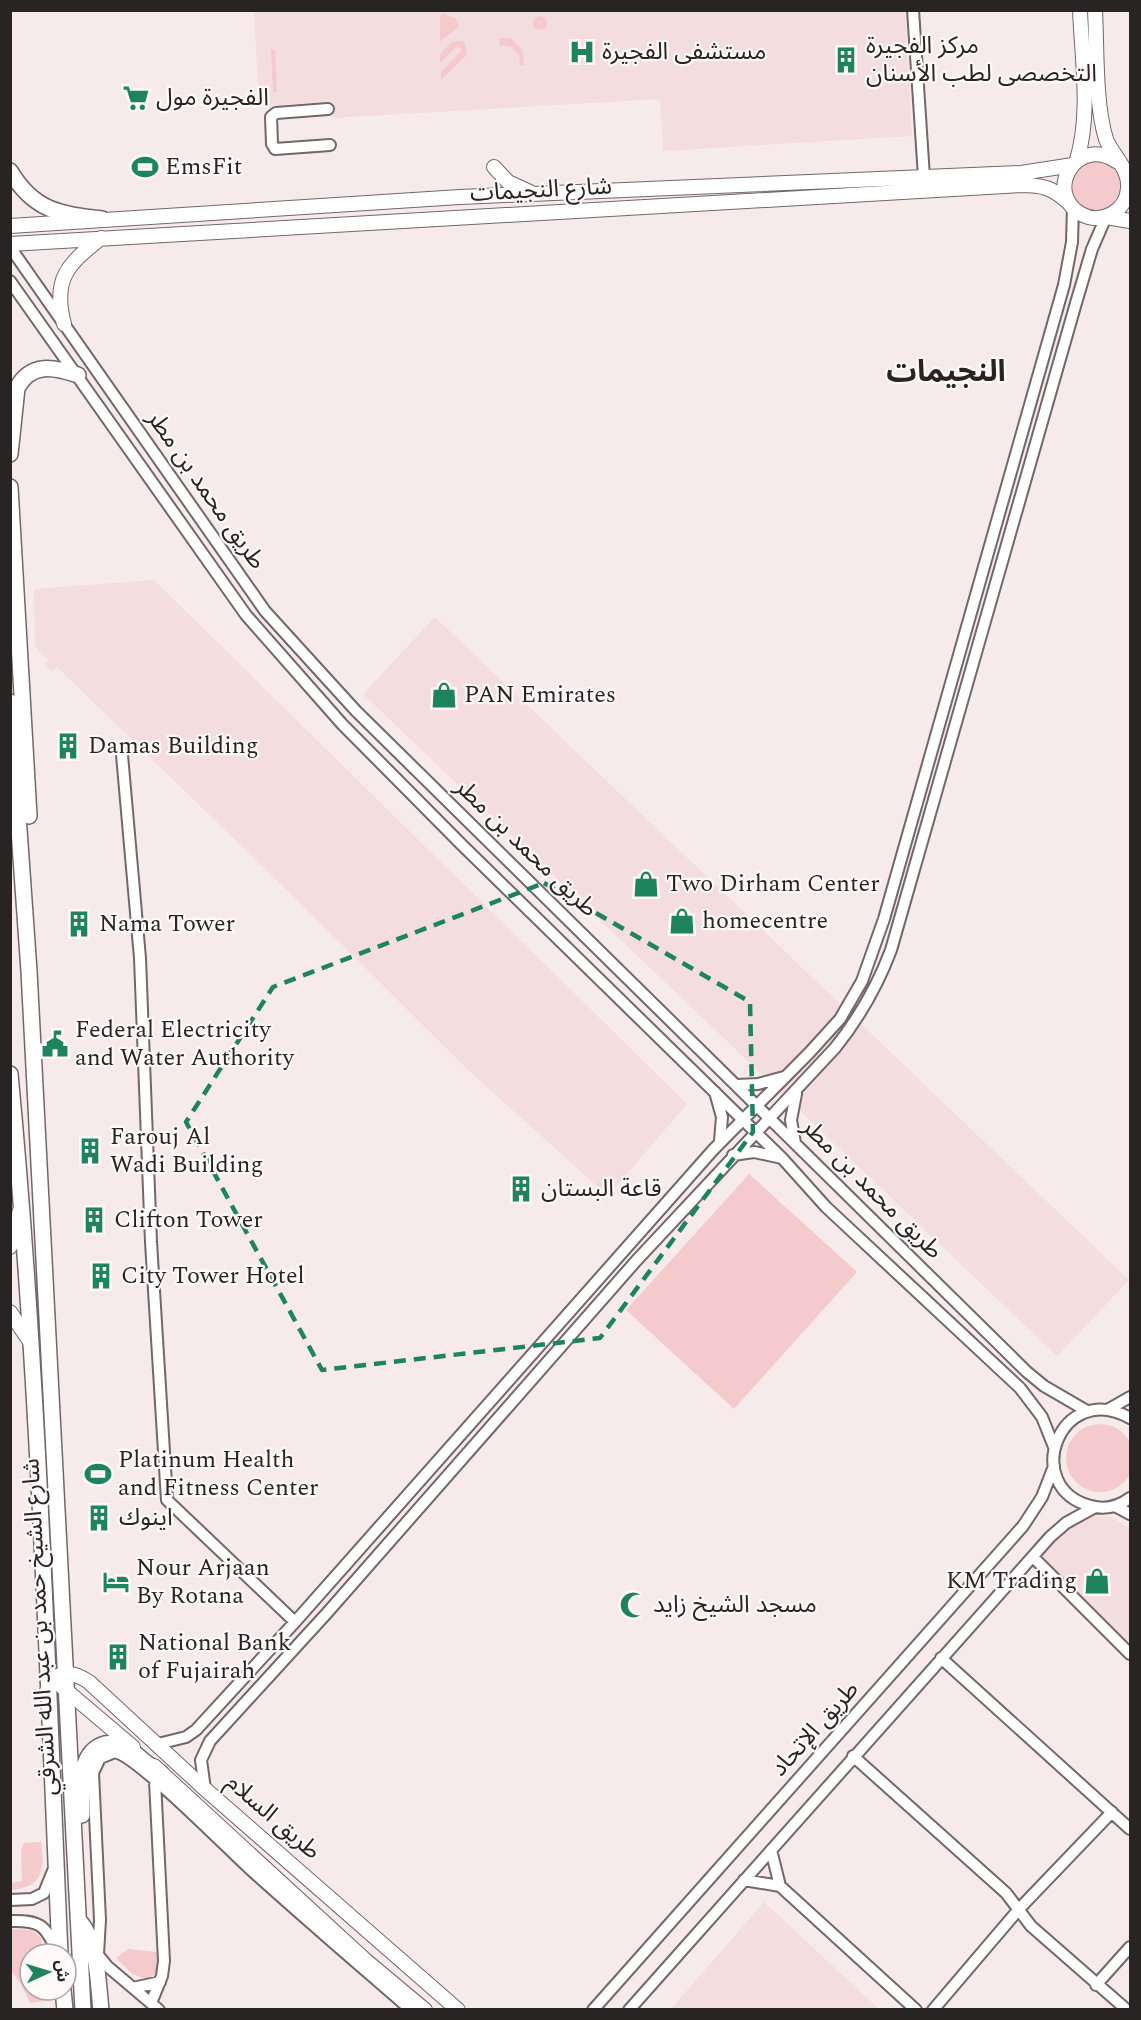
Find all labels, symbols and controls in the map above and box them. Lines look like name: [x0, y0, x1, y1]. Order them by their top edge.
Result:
place label: مركز الفجيرة التخصصى لطب الأسنان: [866, 28, 1097, 92]
place label: مستشفى الفجيرة: [602, 34, 766, 70]
hospital icon: مستشفى الفجيرة: [567, 37, 597, 67]
building icon: مركز الفجيرة التخصصى لطب الأسنان: [831, 45, 861, 75]
place label: الفجيرة مول: [156, 80, 269, 116]
supermarket icon: الفجيرة مول: [121, 83, 151, 113]
place label: EmsFit: [165, 149, 242, 185]
sports icon: EmsFit: [130, 152, 160, 182]
street label: شارع النجيمات: [469, 168, 613, 212]
district label: النجيمات: [886, 349, 1006, 395]
street label: طريق محمد بن مطر: [137, 402, 274, 577]
place label: PAN Emirates: [464, 677, 616, 713]
shop icon: PAN Emirates: [429, 680, 459, 710]
place label: Damas Building: [88, 728, 259, 764]
building icon: Damas Building: [53, 731, 83, 761]
street label: طريق محمد بن مطر: [445, 769, 606, 926]
place label: Two Dirham Center: [666, 866, 880, 902]
shop icon: Two Dirham Center: [631, 869, 661, 899]
place label: homecentre: [702, 903, 828, 939]
place label: Nama Tower: [99, 906, 235, 942]
shop icon: homecentre: [667, 906, 697, 936]
building icon: Nama Tower: [64, 909, 94, 939]
place label: Federal Electricity and Water Authority: [75, 1012, 296, 1076]
public building icon: Federal Electricity and Water Authority: [40, 1029, 70, 1059]
street label: طريق محمد بن مطر: [792, 1109, 951, 1268]
place label: Farouj Al Wadi Building: [110, 1119, 263, 1183]
building icon: Farouj Al Wadi Building: [75, 1136, 105, 1166]
place label: قاعة البستان: [541, 1171, 661, 1207]
building icon: قاعة البستان: [506, 1174, 536, 1204]
place label: Clifton Tower: [114, 1202, 263, 1238]
building icon: Clifton Tower: [79, 1205, 109, 1235]
place label: City Tower Hotel: [121, 1258, 305, 1294]
building icon: City Tower Hotel: [86, 1261, 116, 1291]
place label: Platinum Health and Fitness Center: [118, 1442, 319, 1506]
street label: شارع الشيخ حمد بن عبد الله الشرقي: [13, 1457, 67, 1797]
sports icon: Platinum Health and Fitness Center: [83, 1459, 113, 1489]
place label: اينوك: [119, 1500, 173, 1536]
building icon: اينوك: [84, 1503, 114, 1533]
place label: Nour Arjaan By Rotana: [136, 1550, 270, 1614]
place label: KM Trading: [946, 1563, 1077, 1599]
shop icon: KM Trading: [1082, 1566, 1112, 1596]
hotel icon: Nour Arjaan By Rotana: [101, 1567, 131, 1597]
place label: مسجد الشيخ زايد: [653, 1587, 817, 1623]
mosque icon: مسجد الشيخ زايد: [618, 1590, 648, 1620]
place label: National Bank of Fujairah: [138, 1625, 291, 1689]
building icon: National Bank of Fujairah: [103, 1642, 133, 1672]
street label: طريق اﻹتحاد: [762, 1673, 868, 1785]
street label: طريق السلام: [217, 1765, 329, 1869]
north arrow: [18, 1942, 78, 2002]
text: ش: [49, 1959, 75, 1983]

